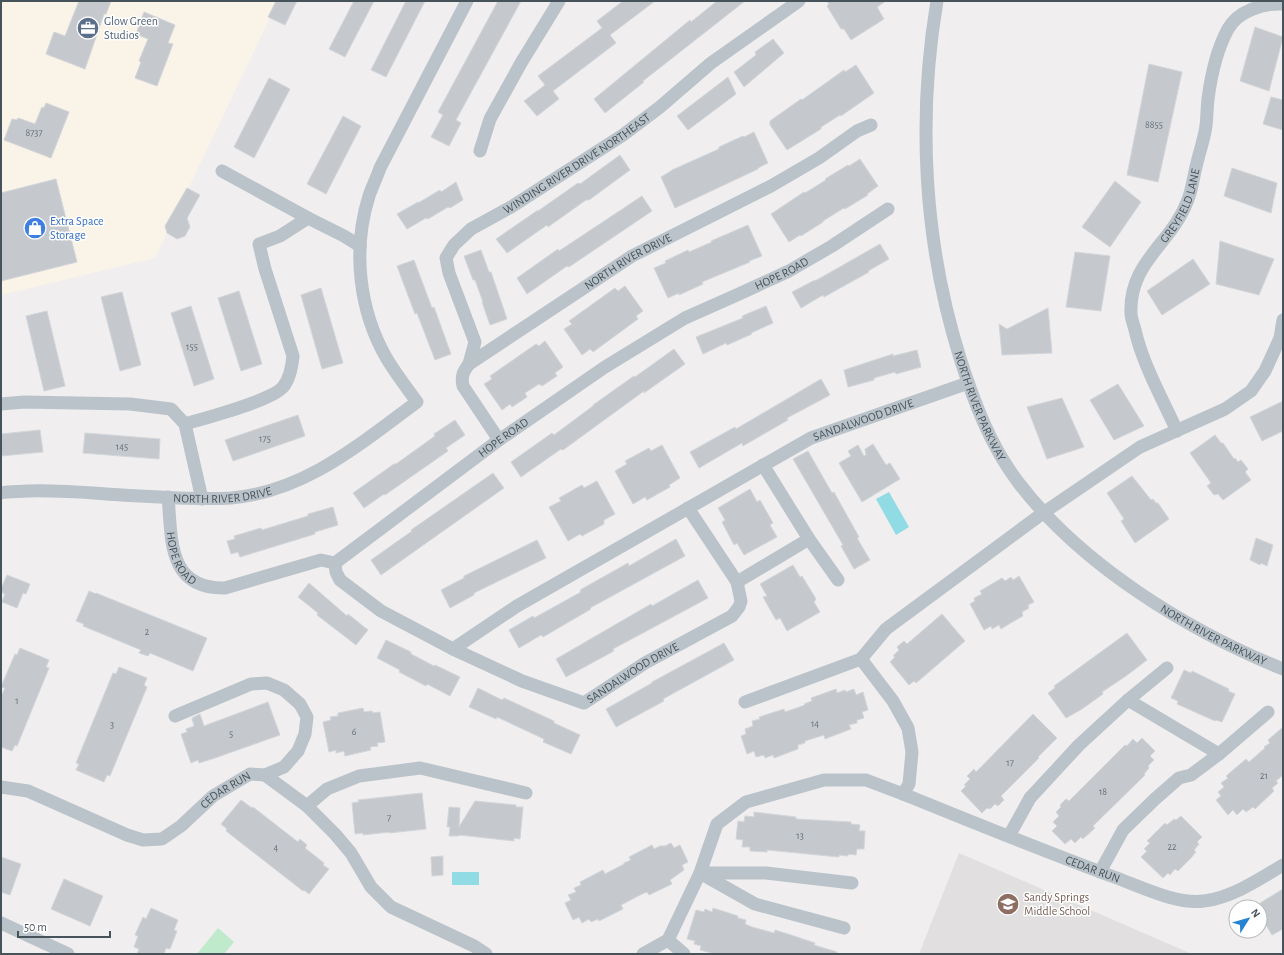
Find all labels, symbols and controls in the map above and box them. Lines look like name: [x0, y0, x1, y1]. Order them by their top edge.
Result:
office icon: Glow Green Studios: [75, 15, 101, 41]
place label: Glow Green Studios: [104, 15, 158, 41]
street label: WINDING RIVER DRIVE NORTHEAST: [501, 111, 653, 216]
house number: 8855: [1145, 120, 1163, 130]
house number: 8737: [25, 128, 43, 138]
street label: GREYFIELD LANE: [1158, 167, 1201, 245]
shop icon: Extra Space Storage: [22, 215, 48, 241]
place label: Extra Space Storage: [50, 215, 104, 241]
street label: NORTH RIVER DRIVE: [582, 231, 674, 292]
street label: HOPE ROAD: [753, 255, 811, 292]
house number: 155: [186, 342, 198, 352]
street label: NORTH RIVER PARKWAY: [952, 350, 1009, 464]
street label: SANDALWOOD DRIVE: [811, 397, 915, 443]
street label: HOPE ROAD: [476, 416, 531, 459]
house number: 175: [259, 434, 271, 444]
house number: 145: [116, 442, 128, 452]
street label: NORTH RIVER DRIVE: [173, 484, 273, 505]
street label: HOPE ROAD: [165, 531, 199, 587]
street label: NORTH RIVER PARKWAY: [1158, 602, 1269, 668]
house number: 2: [145, 627, 150, 637]
street label: SANDALWOOD DRIVE: [585, 640, 681, 705]
house number: 1: [15, 696, 19, 706]
house number: 14: [811, 719, 819, 729]
house number: 3: [110, 720, 114, 730]
house number: 6: [352, 727, 357, 737]
house number: 5: [229, 729, 233, 739]
house number: 17: [1006, 758, 1014, 768]
street label: CEDAR RUN: [198, 769, 252, 811]
house number: 21: [1260, 771, 1268, 781]
house number: 18: [1099, 787, 1107, 797]
house number: 7: [387, 813, 391, 823]
house number: 13: [796, 831, 804, 841]
house number: 22: [1167, 842, 1177, 852]
house number: 4: [274, 843, 279, 853]
street label: CEDAR RUN: [1064, 853, 1122, 885]
school or university icon: Sandy Springs Middle School: [995, 891, 1021, 917]
place label: Sandy Springs Middle School: [1024, 891, 1090, 917]
north arrow: [1228, 899, 1268, 939]
text: N: [1249, 907, 1262, 920]
scale bar: [18, 913, 110, 939]
text: 50 m: [24, 921, 47, 933]

